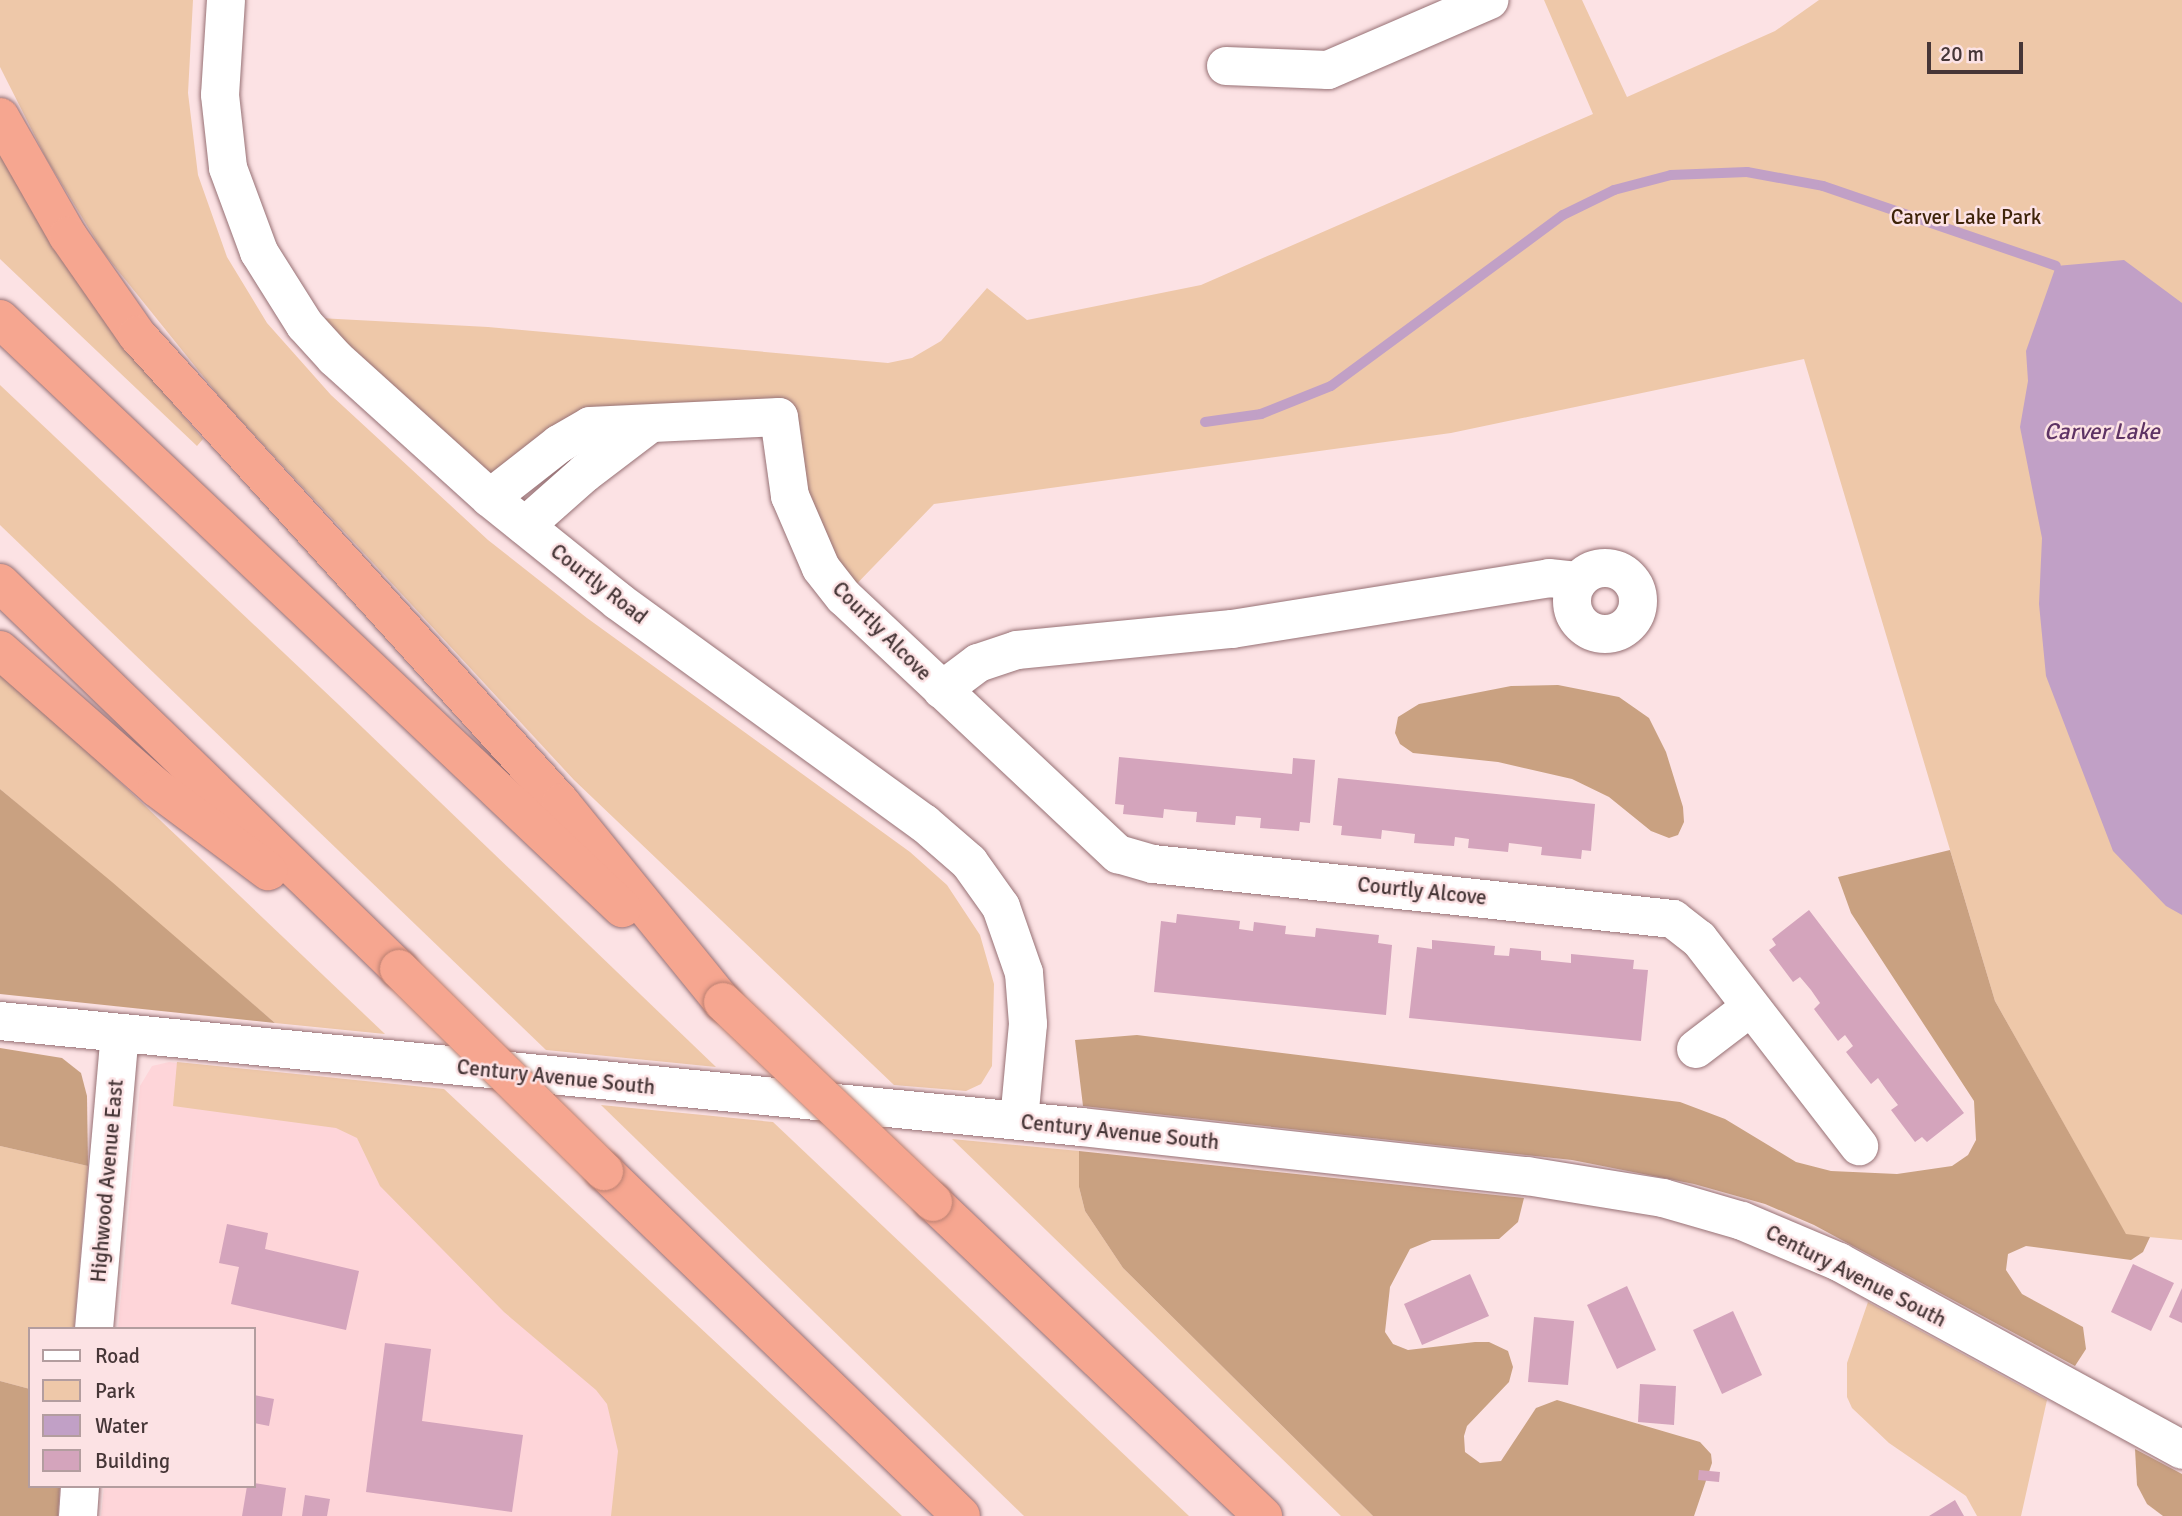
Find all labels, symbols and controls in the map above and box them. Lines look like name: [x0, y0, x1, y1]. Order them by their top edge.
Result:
scale bar: [1930, 28, 2026, 72]
text: 20 m: [1940, 41, 1984, 67]
park label: Carver Lake Park: [1891, 204, 2041, 230]
water label: Carver Lake: [2044, 418, 2160, 446]
street label: Courtly Road: [546, 538, 652, 630]
street label: Courtly Alcove: [827, 576, 937, 686]
street label: Courtly Alcove: [1356, 872, 1488, 910]
street label: Century Avenue South: [456, 1054, 656, 1100]
street label: Highwood Avenue East: [86, 1078, 128, 1284]
street label: Century Avenue South: [1020, 1109, 1220, 1155]
street label: Century Avenue South: [1762, 1220, 1950, 1332]
legend: [28, 1327, 256, 1488]
text: Road: [95, 1343, 140, 1369]
text: Park: [95, 1378, 135, 1404]
text: Water: [95, 1413, 148, 1439]
text: Building: [95, 1448, 170, 1474]

